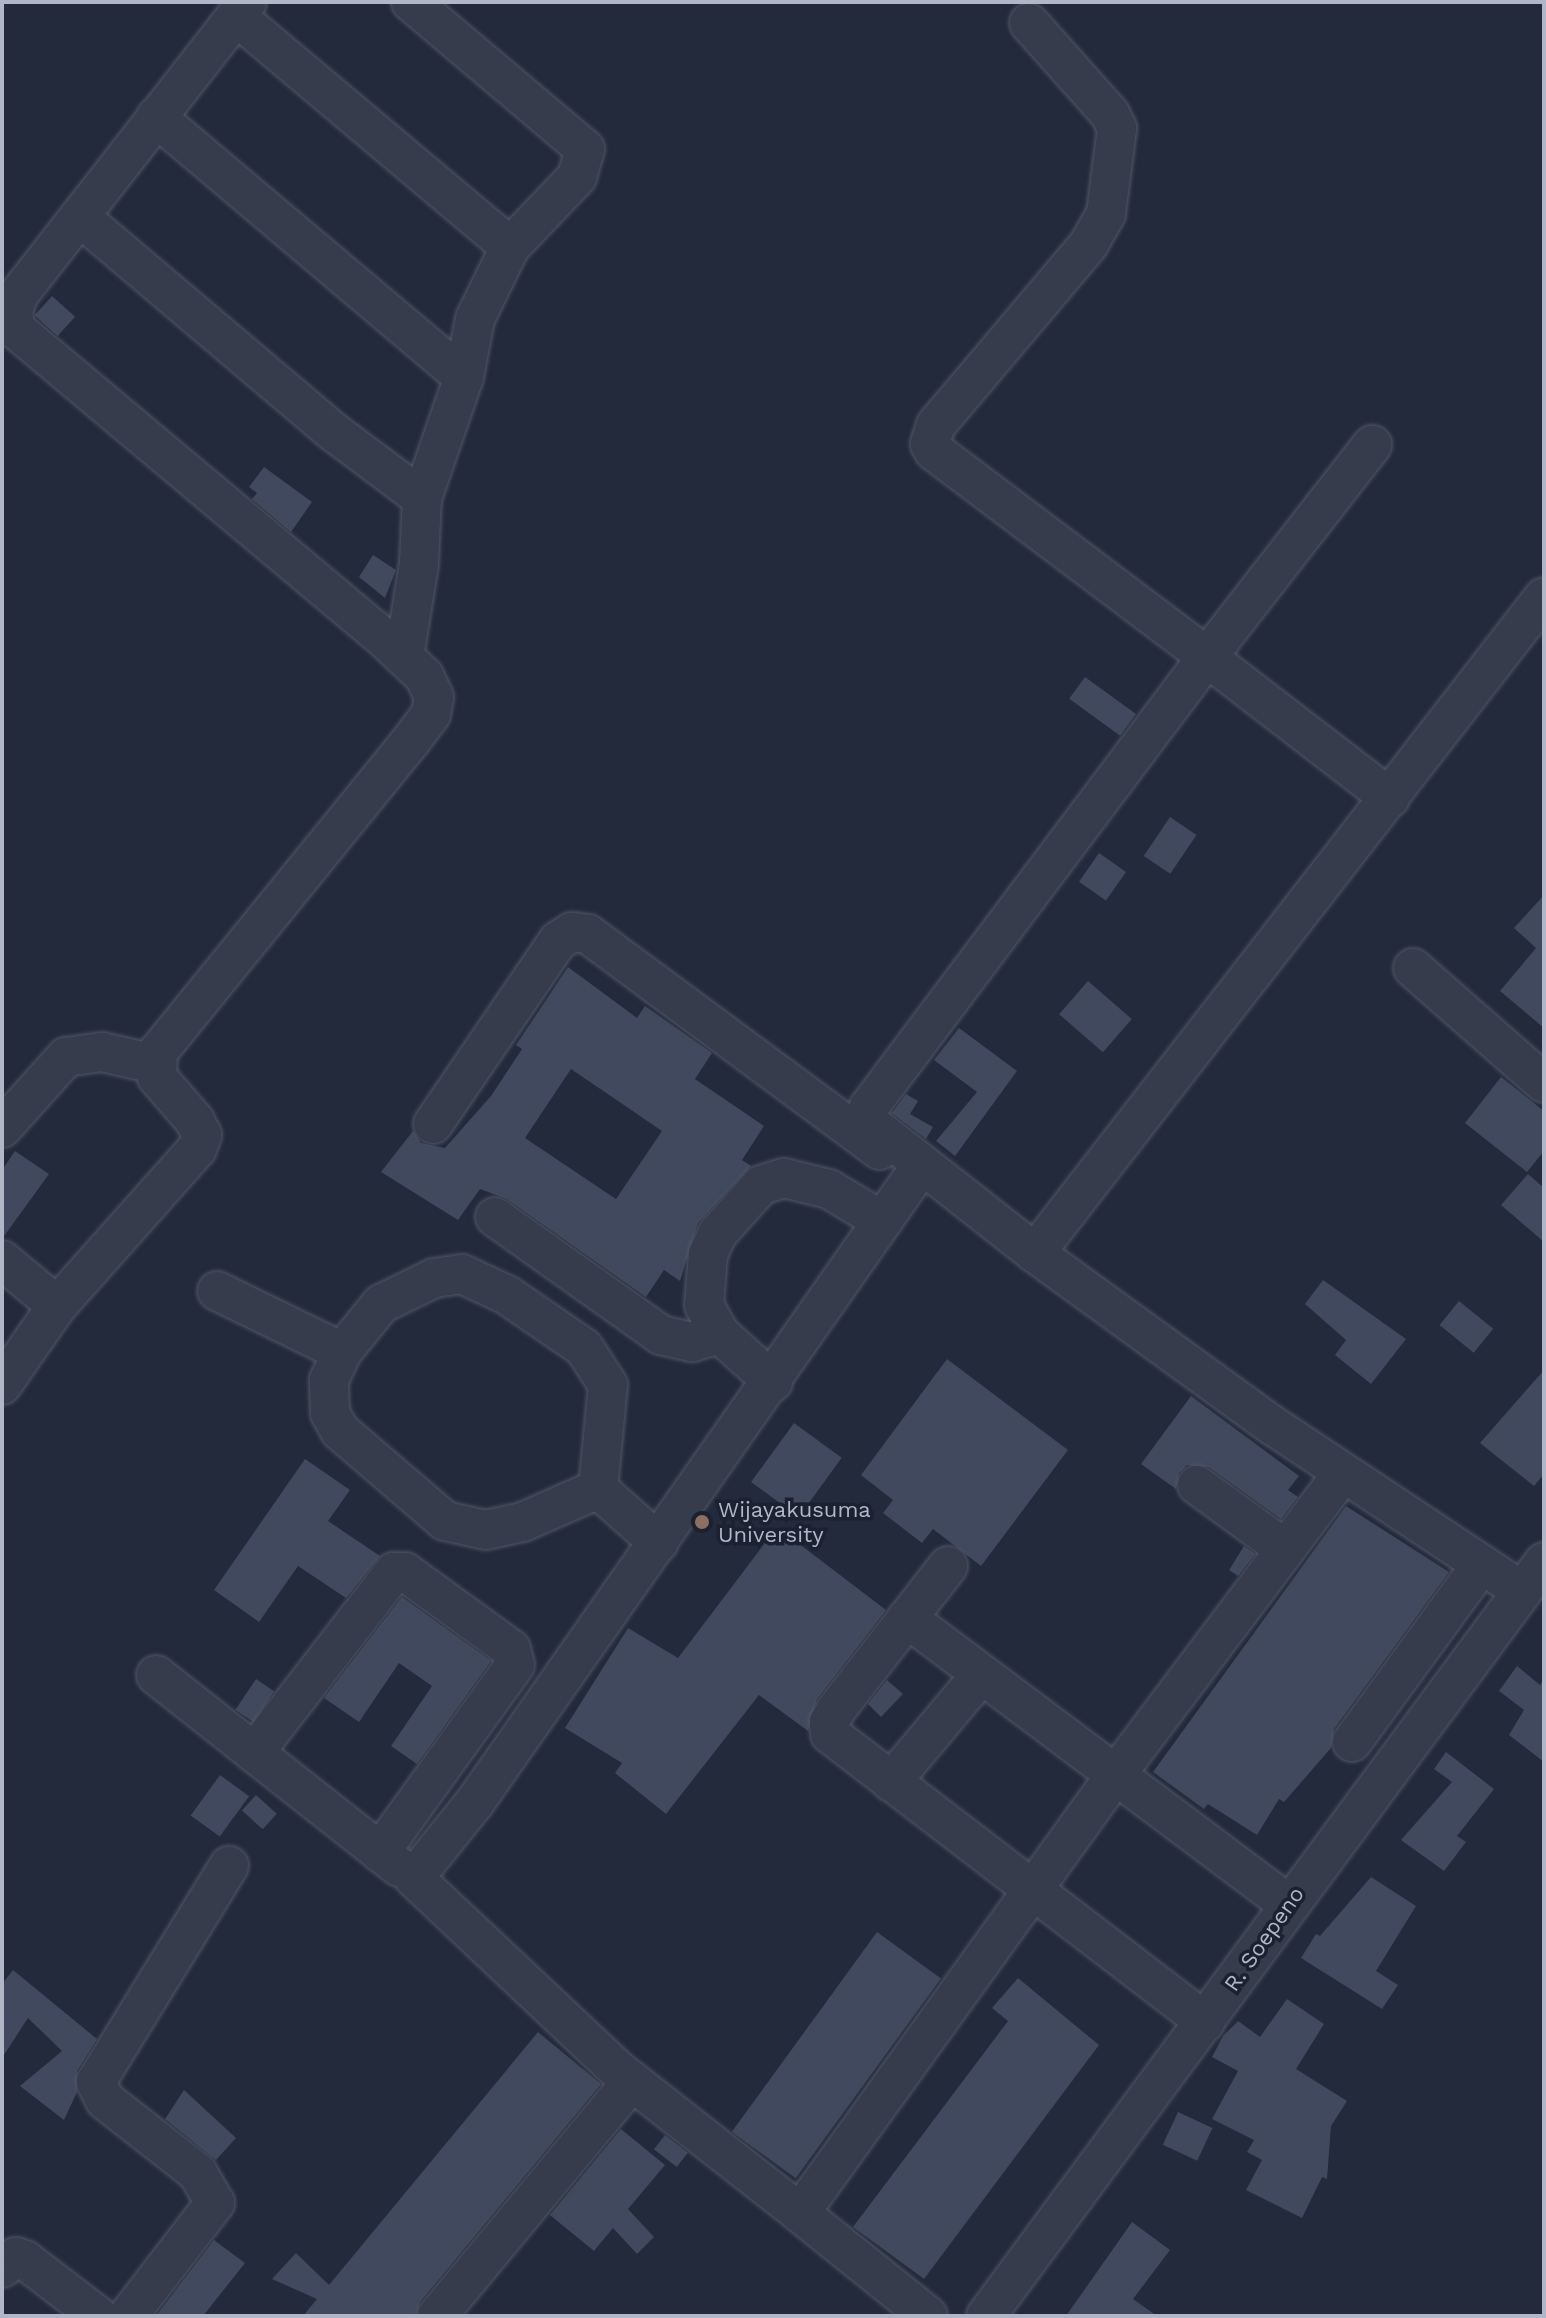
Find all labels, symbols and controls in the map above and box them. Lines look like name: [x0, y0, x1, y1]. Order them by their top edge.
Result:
place label: Wijayakusuma University: [718, 1496, 871, 1548]
marker: Wijayakusuma University: [693, 1513, 711, 1531]
street label: R. Soepeno: [1218, 1882, 1310, 1996]

